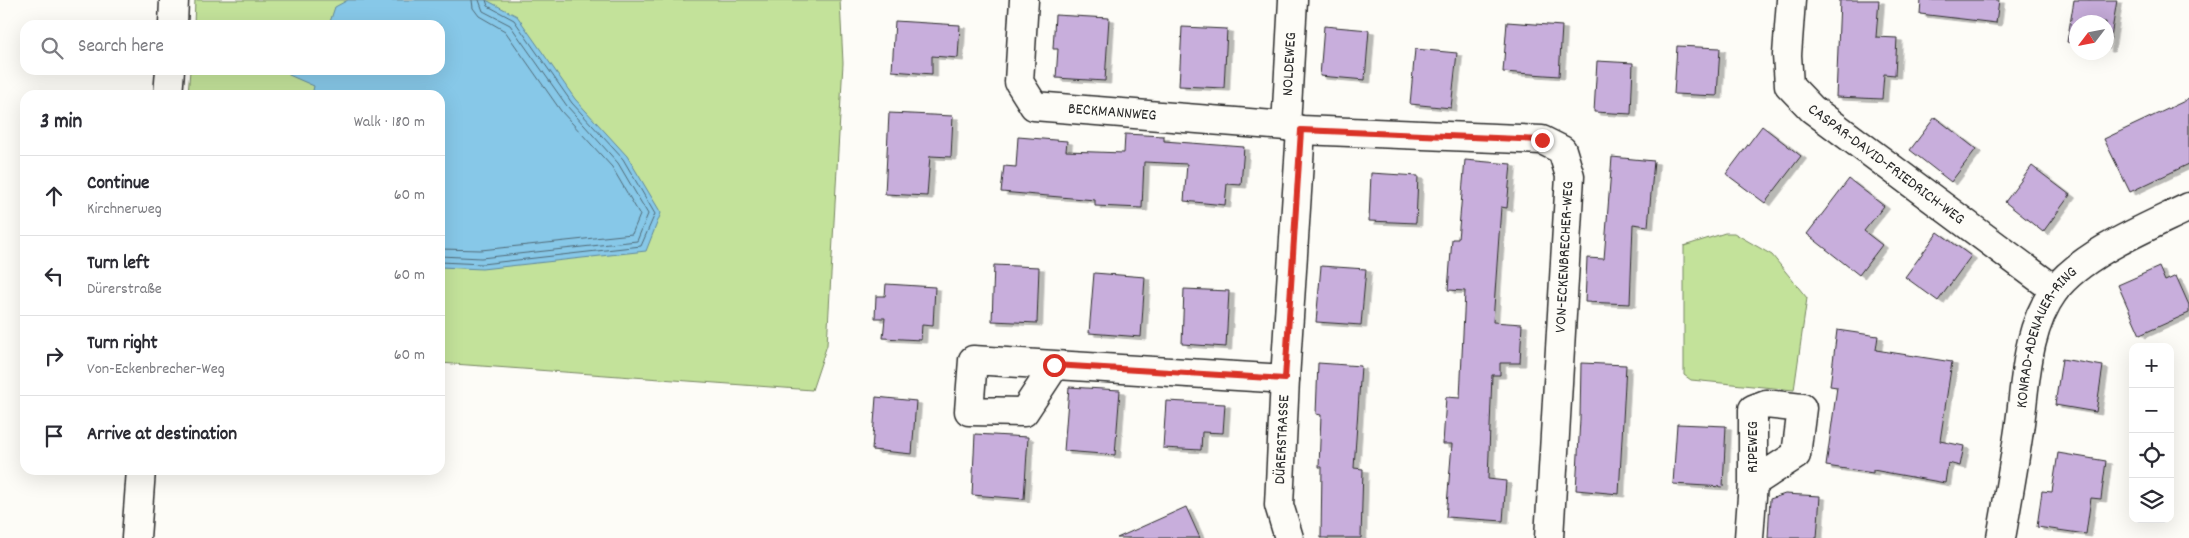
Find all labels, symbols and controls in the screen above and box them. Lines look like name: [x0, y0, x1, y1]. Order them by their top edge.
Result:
north arrow: [2069, 15, 2114, 60]
search box: [20, 20, 445, 75]
street label: NOLDEWEG: [1276, 32, 1303, 97]
icon: search: [38, 34, 66, 62]
text: Search here: [78, 34, 164, 61]
street label: BECKMANNWEG: [1067, 97, 1157, 127]
street label: CASPAR-DAVID-FRIEDRICH-WEG: [1803, 98, 1970, 230]
text: 3 min: [40, 108, 82, 138]
text: Walk · 180 m: [354, 111, 425, 134]
route end: [1531, 129, 1554, 152]
text: Continue: [87, 171, 149, 198]
street label: VON-ECKENBRECHER-WEG: [1550, 181, 1580, 333]
icon: ahead: [40, 182, 68, 210]
text: 60 m: [394, 184, 425, 207]
text: Kirchnerweg: [87, 198, 162, 221]
text: Turn left: [87, 251, 150, 278]
street label: KONRAD-ADENAUER-RING: [2010, 261, 2082, 409]
icon: left: [40, 262, 68, 290]
text: 60 m: [394, 264, 425, 287]
text: Dürerstraße: [87, 278, 162, 301]
text: Turn right: [87, 331, 158, 358]
icon: right: [40, 342, 68, 370]
map controls: [2129, 343, 2174, 523]
button: +: [2129, 343, 2174, 388]
text: 60 m: [394, 344, 425, 367]
route start: [1043, 354, 1066, 377]
text: Von-Eckenbrecher-Weg: [87, 358, 225, 381]
button: −: [2129, 388, 2174, 433]
street label: DÜRERSTRASSE: [1268, 393, 1296, 485]
street label: RIPEWEG: [1742, 421, 1765, 473]
icon: arrive: [40, 422, 68, 450]
text: Arrive at destination: [87, 422, 237, 449]
button: locate: [2129, 433, 2174, 478]
button: layers: [2129, 478, 2174, 523]

